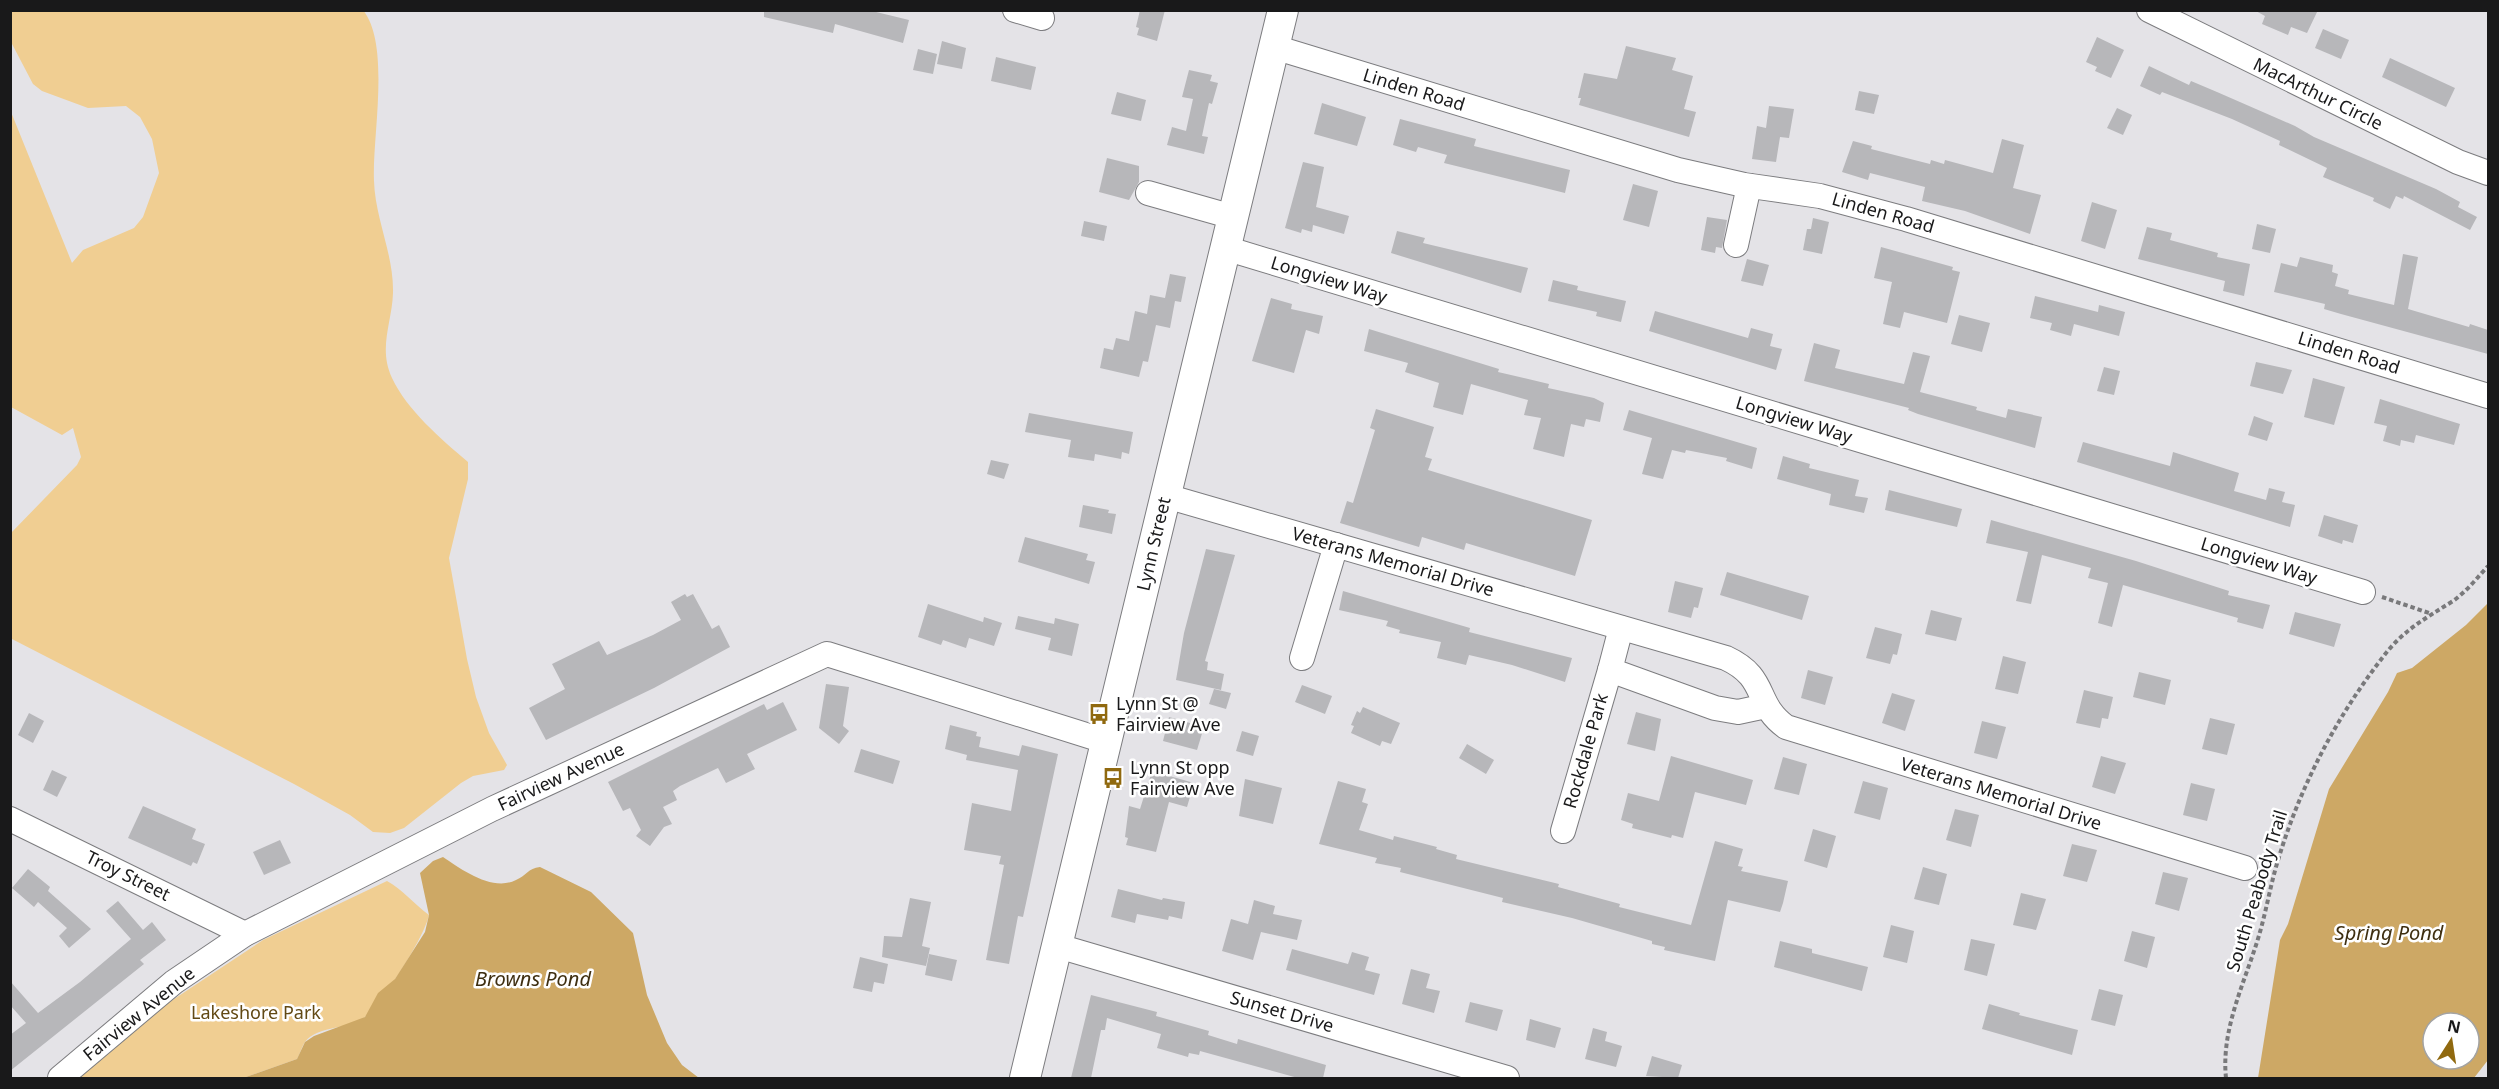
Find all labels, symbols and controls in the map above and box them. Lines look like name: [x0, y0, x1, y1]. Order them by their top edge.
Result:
street label: MacArthur Circle: [2250, 51, 2387, 135]
street label: Linden Road: [1360, 62, 1468, 116]
street label: Linden Road: [1829, 186, 1937, 238]
street label: Longview Way: [1268, 250, 1391, 308]
street label: Linden Road: [2295, 325, 2403, 379]
street label: Longview Way: [1733, 390, 1856, 448]
street label: Lynn Street: [1131, 494, 1176, 593]
street label: Veterans Memorial Drive: [1289, 521, 1497, 601]
street label: Longview Way: [2198, 531, 2321, 589]
street label: Rockdale Park: [1557, 690, 1613, 811]
place label: Lynn St @ Fairview Ave: [1116, 691, 1221, 736]
bus stop icon: Lynn St @ Fairview Ave: [1087, 702, 1111, 726]
street label: Fairview Avenue: [493, 736, 628, 816]
street label: Veterans Memorial Drive: [1898, 751, 2105, 835]
place label: Lynn St opp Fairview Ave: [1130, 755, 1235, 800]
bus stop icon: Lynn St opp Fairview Ave: [1101, 766, 1125, 790]
street label: South Peabody Trail: [2220, 807, 2292, 974]
street label: Troy Street: [82, 844, 175, 906]
water label: Spring Pond: [2335, 919, 2444, 946]
street label: Fairview Avenue: [78, 961, 199, 1066]
water label: Browns Pond: [475, 965, 591, 992]
street label: Sunset Drive: [1228, 985, 1337, 1037]
park label: Lakeshore Park: [191, 1000, 321, 1024]
north arrow: [2421, 1011, 2481, 1071]
text: N: [2445, 1014, 2463, 1038]

